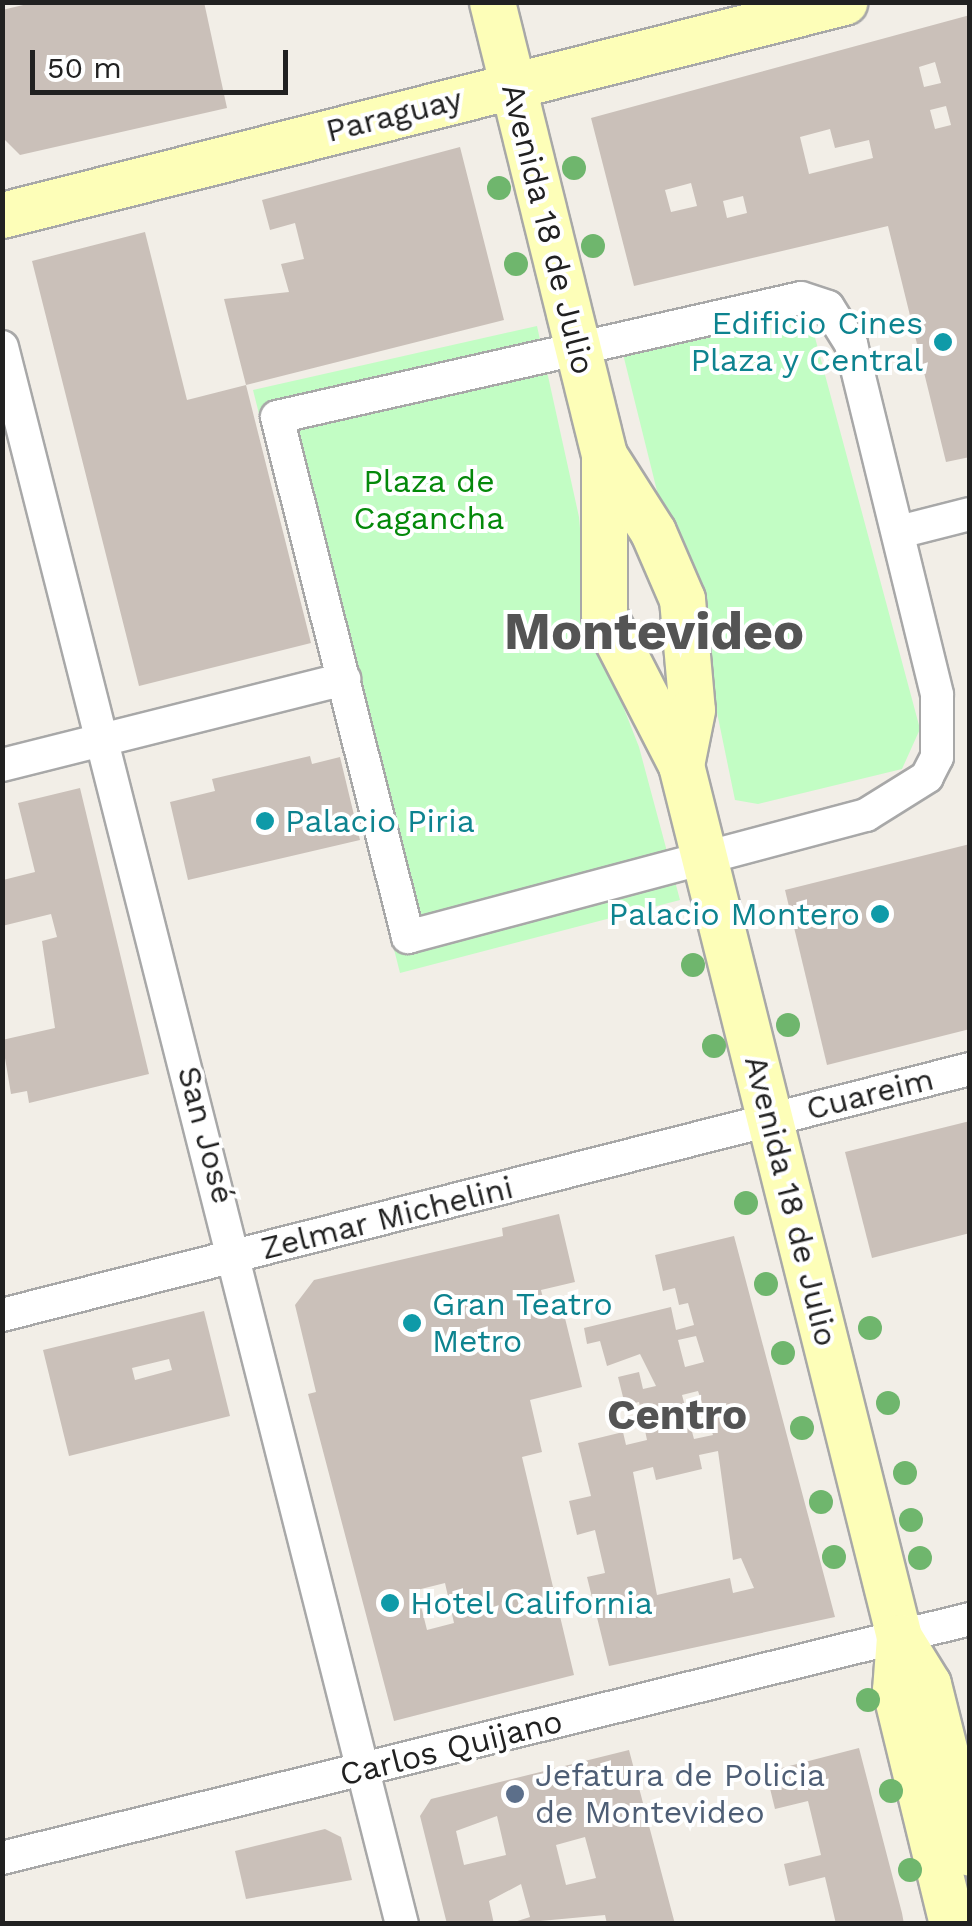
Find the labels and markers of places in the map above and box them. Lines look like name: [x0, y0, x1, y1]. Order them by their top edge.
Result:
place label: Edificio Cines Plaza y Central: [688, 305, 923, 380]
marker: Edificio Cines Plaza y Central: [932, 331, 954, 353]
place label: Palacio Piria: [285, 802, 475, 840]
marker: Palacio Piria: [254, 810, 276, 832]
place label: Palacio Montero: [608, 895, 860, 933]
marker: Palacio Montero: [869, 903, 891, 925]
place label: Gran Teatro Metro: [432, 1286, 614, 1361]
marker: Gran Teatro Metro: [401, 1312, 423, 1334]
place label: Hotel California: [410, 1584, 654, 1622]
marker: Hotel California: [379, 1592, 401, 1614]
place label: Jefatura de Policia de Montevideo: [535, 1757, 826, 1832]
marker: Jefatura de Policia de Montevideo: [504, 1783, 526, 1805]

